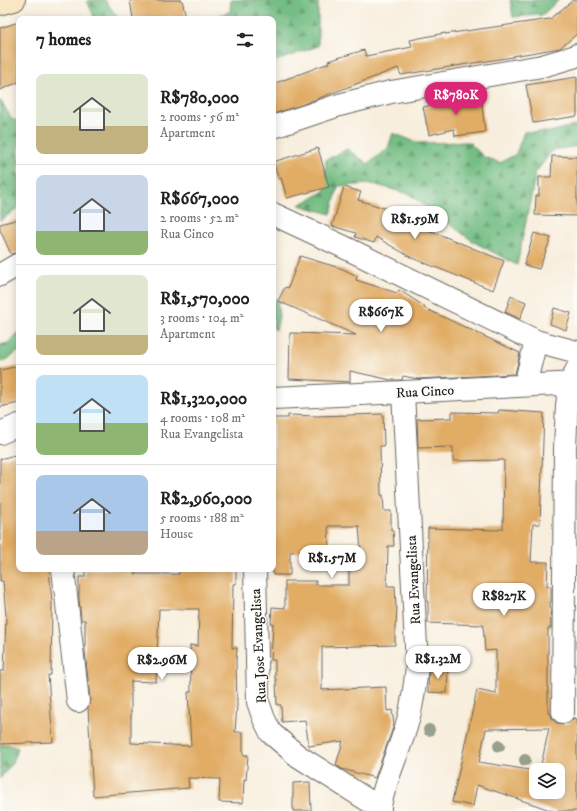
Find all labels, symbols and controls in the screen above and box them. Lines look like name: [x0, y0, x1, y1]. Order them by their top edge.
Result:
text: 7 homes: [36, 29, 91, 51]
icon: filters: [234, 29, 256, 51]
pin: R$780K: [423, 82, 489, 116]
text: R$780,000: [160, 87, 239, 109]
text: R$780K: [433, 87, 479, 103]
icon: home: [68, 90, 116, 138]
text: 2 rooms · 56 m²: [160, 109, 239, 125]
text: Apartment: [160, 125, 215, 141]
text: R$667,000: [160, 188, 239, 210]
icon: home: [68, 191, 116, 239]
pin: R$1.59M: [378, 206, 452, 240]
text: 2 rooms · 52 m²: [160, 210, 239, 226]
text: R$1.59M: [391, 211, 439, 227]
text: Rua Cinco: [160, 226, 214, 242]
text: R$1,570,000: [160, 288, 250, 310]
icon: home: [68, 291, 116, 339]
pin: R$667K: [348, 299, 414, 333]
text: R$667K: [358, 304, 404, 320]
text: 3 rooms · 104 m²: [160, 310, 243, 326]
text: Apartment: [160, 326, 215, 342]
street label: Rua Cinco: [396, 381, 455, 403]
text: R$1,320,000: [160, 388, 247, 410]
icon: home: [68, 391, 116, 439]
text: 4 rooms · 108 m²: [160, 410, 245, 426]
text: Rua Evangelista: [160, 426, 243, 442]
text: R$2,960,000: [160, 488, 252, 510]
icon: home: [68, 491, 116, 539]
text: 5 rooms · 188 m²: [160, 510, 244, 526]
text: House: [160, 526, 193, 542]
street label: Rua Evangelista: [403, 535, 425, 625]
pin: R$1.57M: [295, 545, 369, 579]
text: R$1.57M: [308, 550, 356, 566]
pin: R$827K: [471, 583, 537, 617]
street label: Rua Jose Evangelista: [247, 588, 271, 704]
text: R$827K: [482, 588, 526, 604]
pin: R$1.32M: [401, 646, 475, 680]
pin: R$2.96M: [125, 647, 199, 681]
text: R$1.32M: [415, 651, 461, 667]
text: R$2.96M: [137, 652, 187, 668]
map controls: [529, 763, 565, 799]
button: layers: [529, 763, 565, 799]

